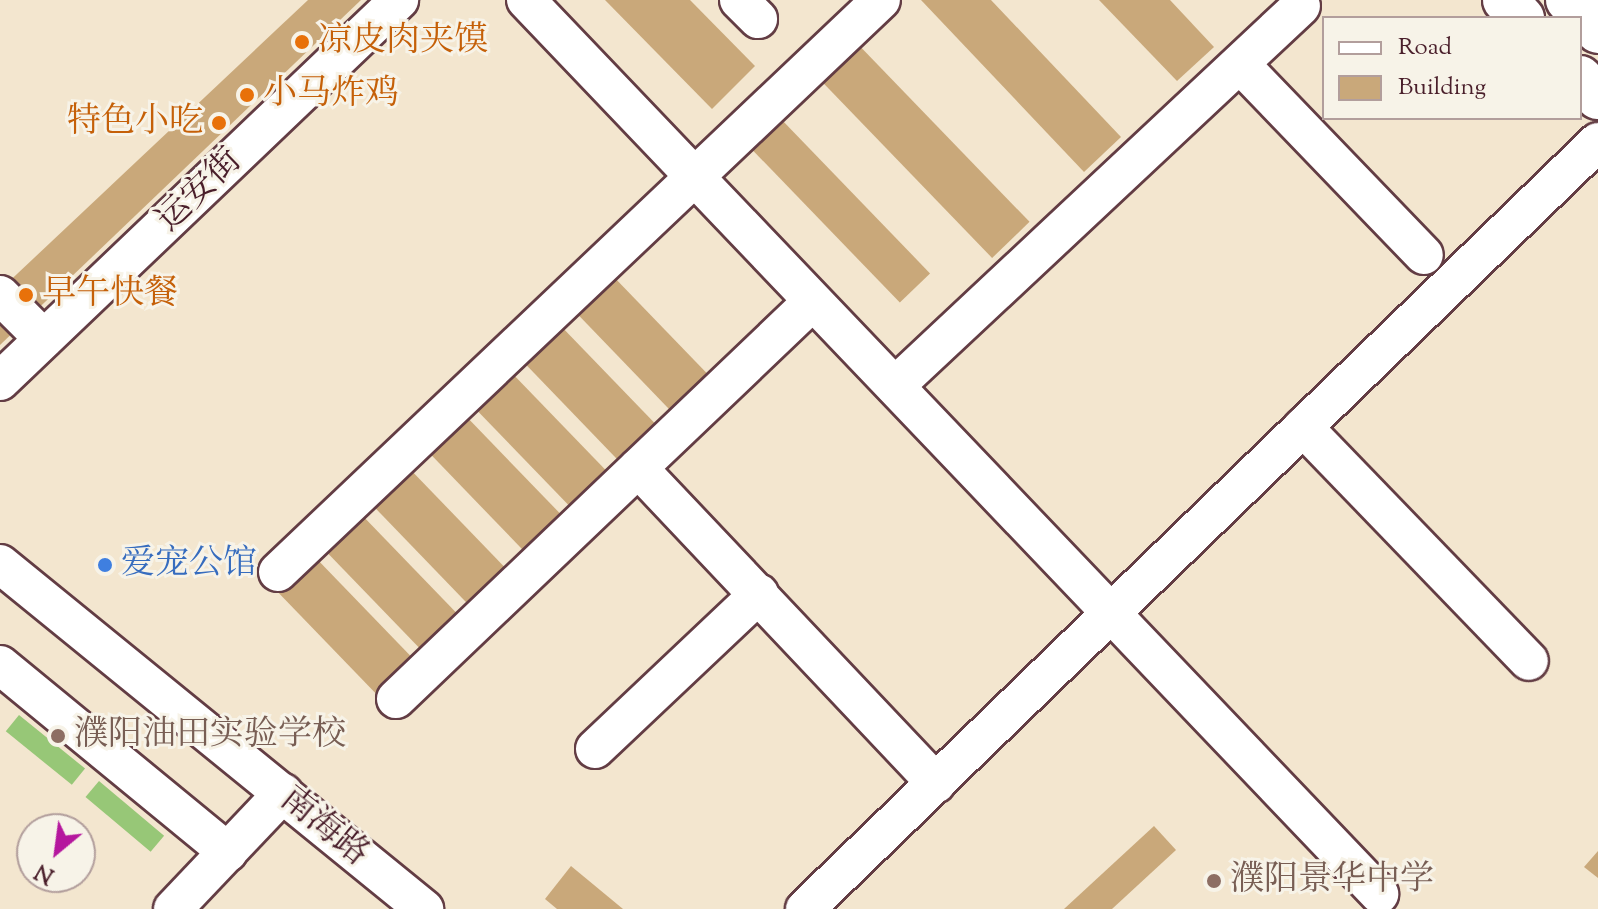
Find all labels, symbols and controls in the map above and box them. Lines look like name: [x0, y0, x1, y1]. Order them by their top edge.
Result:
legend: [1322, 16, 1582, 120]
place label: 凉皮肉夹馍: [318, 22, 488, 62]
text: Road: [1398, 31, 1452, 65]
marker: 凉皮肉夹馍: [293, 33, 311, 51]
text: Building: [1398, 71, 1486, 105]
place label: 小马炸鸡: [263, 75, 399, 115]
marker: 小马炸鸡: [238, 86, 256, 104]
place label: 特色小吃: [67, 103, 203, 143]
marker: 特色小吃: [210, 114, 228, 132]
street label: 运安街: [149, 141, 251, 241]
place label: 早午快餐: [42, 275, 178, 315]
marker: 早午快餐: [17, 286, 35, 304]
place label: 爱宠公馆: [121, 545, 257, 585]
marker: 爱宠公馆: [96, 556, 114, 574]
place label: 濮阳油田实验学校: [74, 716, 346, 756]
marker: 濮阳油田实验学校: [49, 727, 67, 745]
street label: 南海路: [272, 779, 376, 875]
north arrow: [16, 813, 96, 893]
text: N: [30, 854, 61, 890]
place label: 濮阳景华中学: [1230, 861, 1434, 901]
marker: 濮阳景华中学: [1205, 872, 1223, 890]

